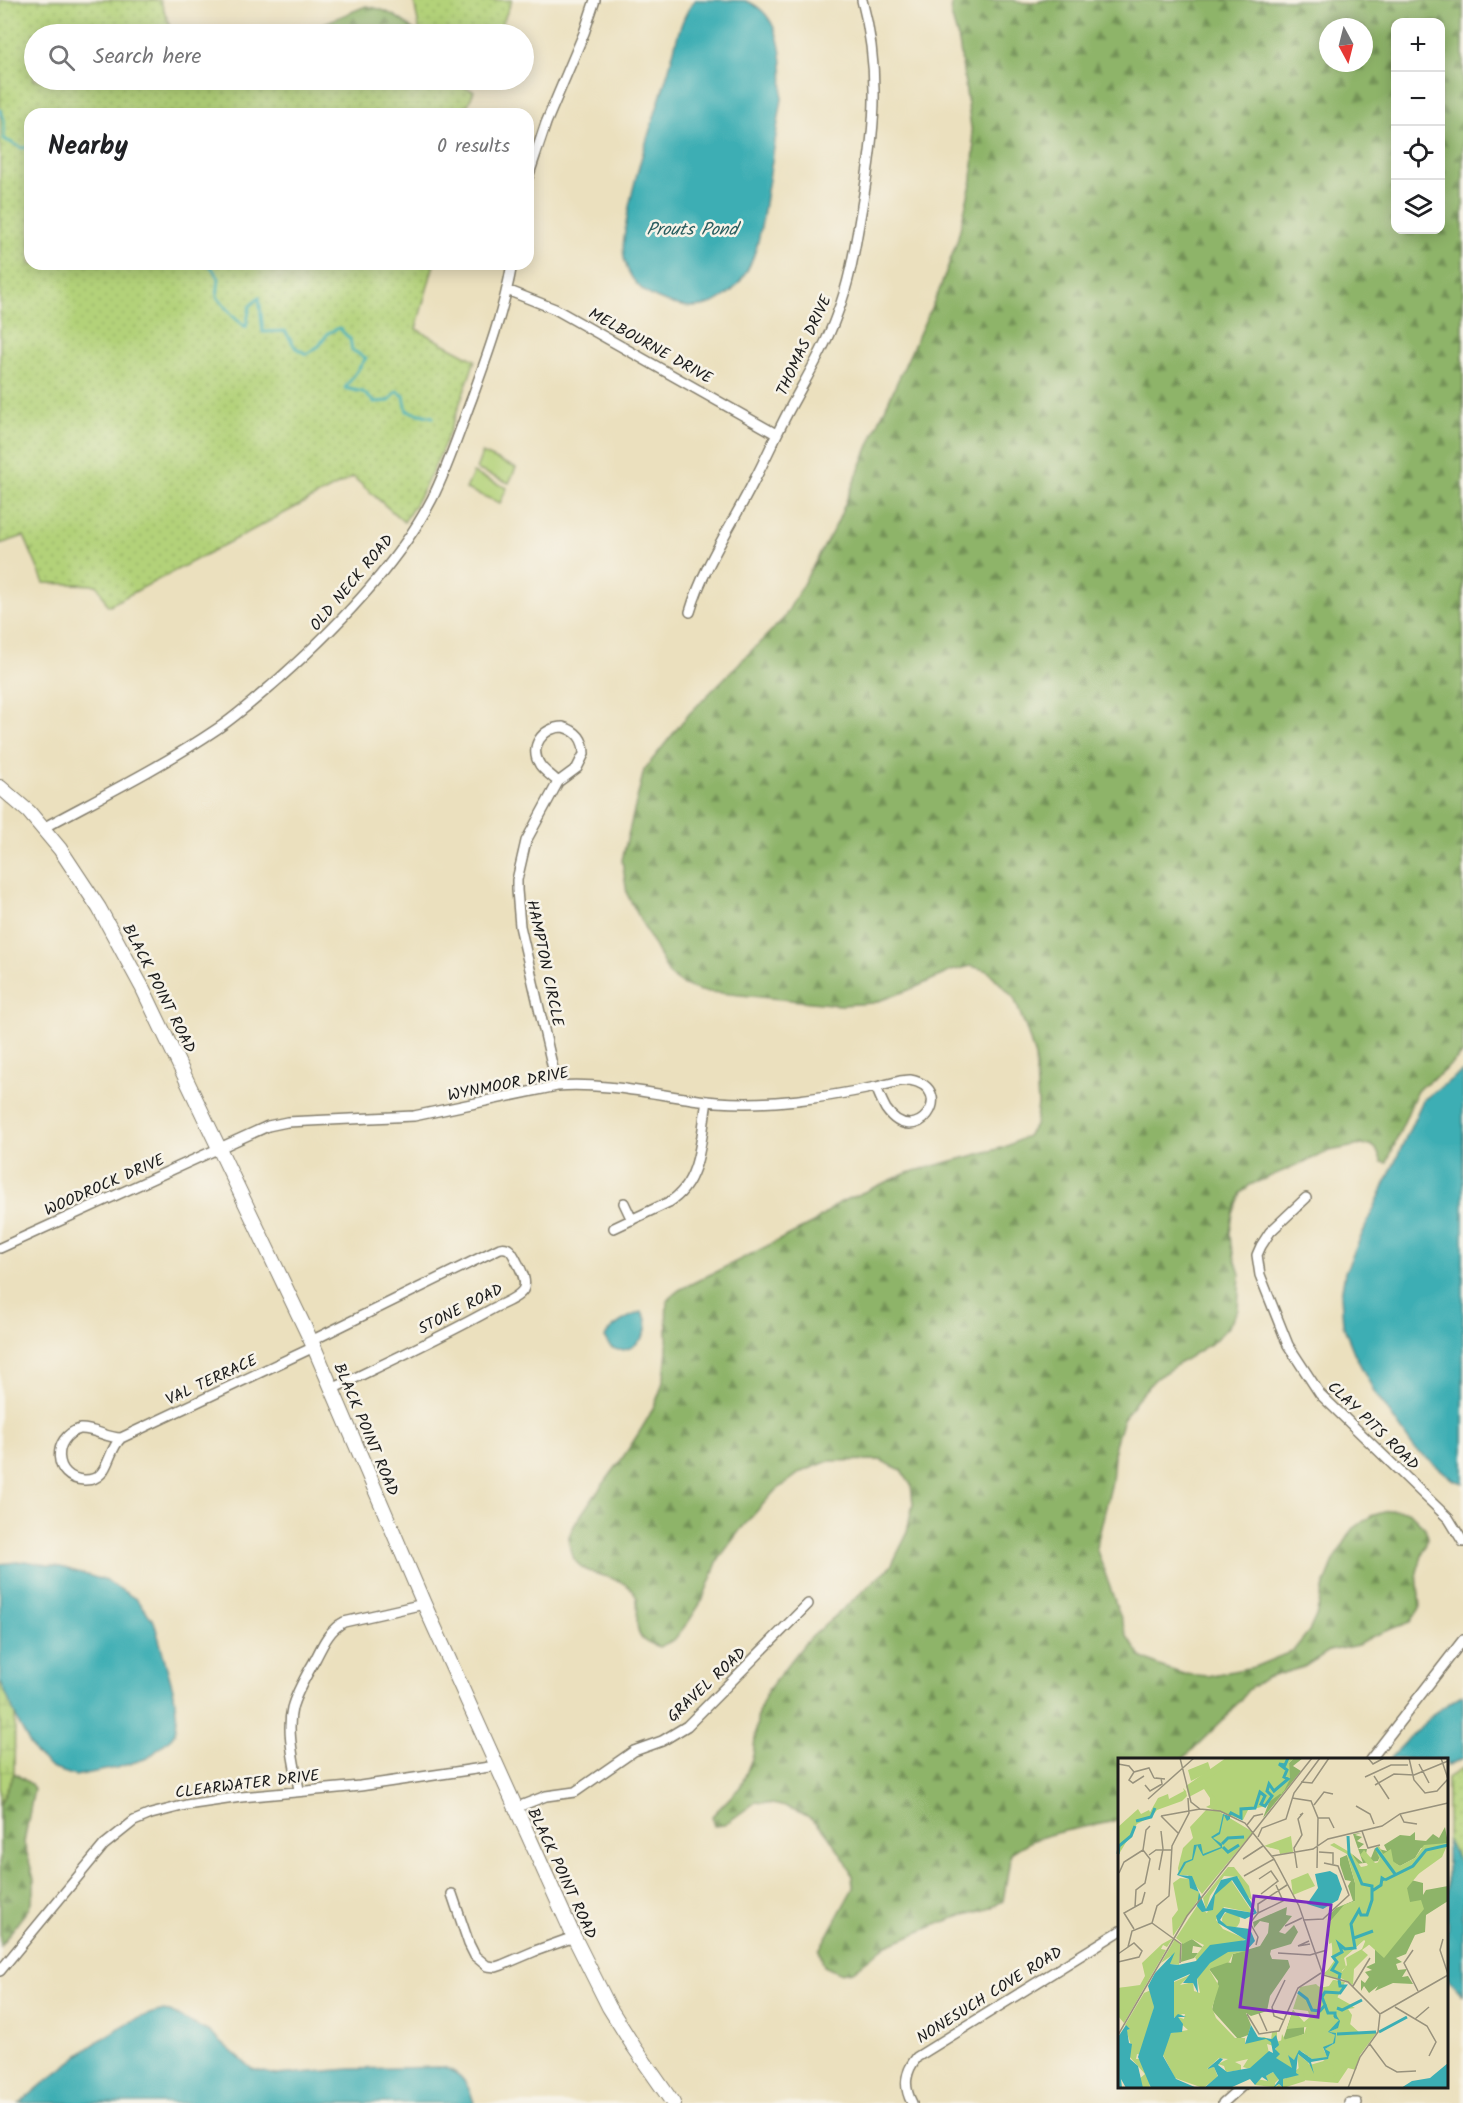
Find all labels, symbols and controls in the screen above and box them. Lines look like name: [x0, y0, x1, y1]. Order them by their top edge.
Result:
north arrow: [1319, 18, 1373, 72]
map controls: [1391, 18, 1445, 234]
button: +: [1391, 18, 1445, 72]
search box: [24, 24, 534, 90]
text: Search here: [93, 40, 201, 75]
icon: search: [45, 41, 78, 74]
button: −: [1391, 72, 1445, 126]
text: Nearby: [48, 126, 128, 168]
button: locate: [1391, 126, 1445, 180]
text: 0 results: [437, 131, 510, 163]
button: layers: [1391, 180, 1445, 234]
water label: Prouts Pond: [647, 216, 741, 245]
street label: THOMAS DRIVE: [770, 290, 839, 400]
street label: MELBOURNE DRIVE: [584, 302, 718, 391]
street label: OLD NECK ROAD: [304, 529, 400, 637]
street label: HAMPTON CIRCLE: [519, 898, 570, 1030]
street label: BLACK POINT ROAD: [115, 919, 202, 1058]
street label: WYNMOOR DRIVE: [446, 1060, 572, 1108]
street label: WOODROCK DRIVE: [40, 1147, 169, 1223]
street label: STONE ROAD: [414, 1277, 508, 1342]
street label: VAL TERRACE: [162, 1348, 262, 1413]
street label: BLACK POINT ROAD: [326, 1359, 405, 1500]
street label: CLAY PITS ROAD: [1321, 1375, 1425, 1477]
street label: GRAVEL ROAD: [662, 1641, 753, 1729]
inset map: [1118, 1758, 1448, 2088]
street label: CLEARWATER DRIVE: [174, 1763, 321, 1806]
street label: BLACK POINT ROAD: [520, 1804, 603, 1944]
street label: NONESUCH COVE ROAD: [912, 1940, 1068, 2051]

